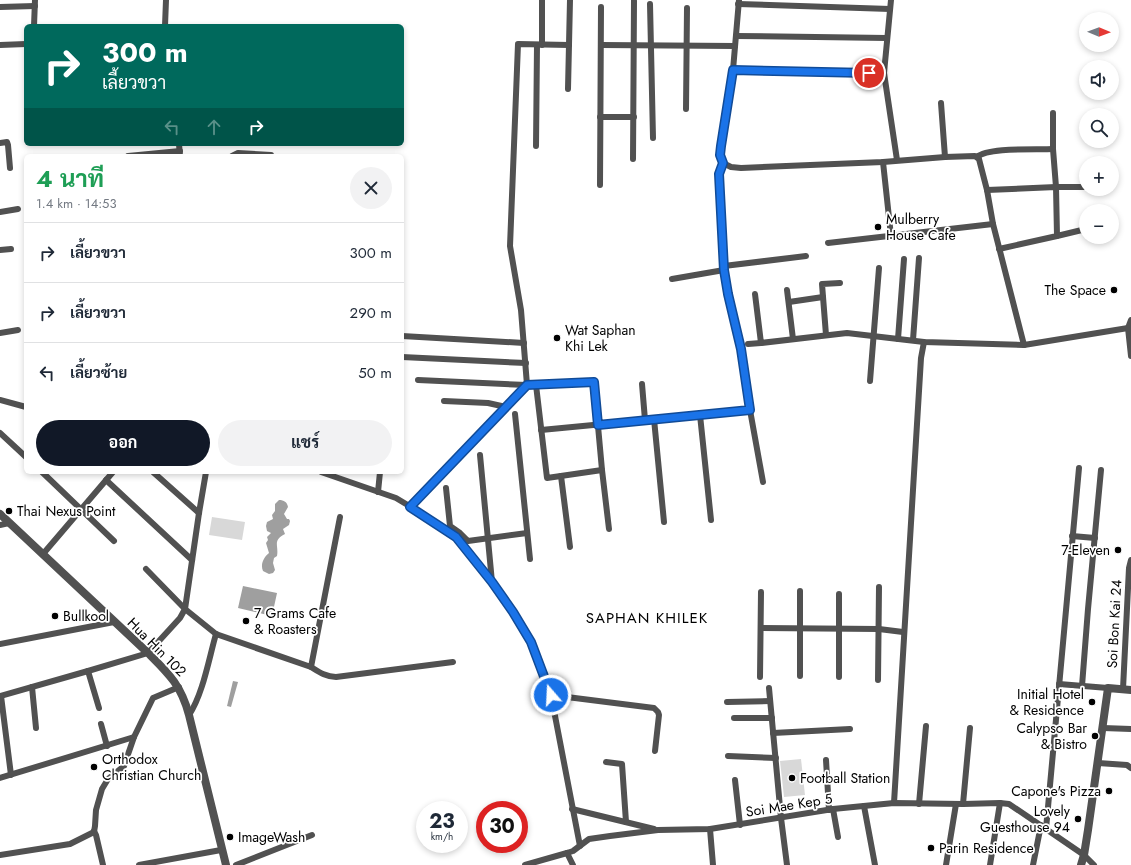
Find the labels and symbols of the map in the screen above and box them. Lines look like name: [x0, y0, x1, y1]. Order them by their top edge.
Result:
north arrow: [1079, 12, 1119, 52]
pin: [852, 56, 886, 90]
place label: Mulberry House Cafe: [886, 209, 956, 245]
marker: Mulberry House Cafe: [873, 222, 883, 232]
place label: The Space: [1044, 280, 1106, 300]
marker: The Space: [1109, 285, 1119, 295]
place label: Wat Saphan Khi Lek: [565, 320, 636, 356]
marker: Wat Saphan Khi Lek: [552, 333, 562, 343]
place label: Thai Nexus Point: [17, 501, 116, 521]
marker: Thai Nexus Point: [4, 506, 14, 516]
place label: 7-Eleven: [1061, 540, 1110, 560]
marker: 7-Eleven: [1113, 545, 1123, 555]
street label: Soi Bon Kai 24: [1102, 579, 1126, 669]
place label: 7 Grams Cafe & Roasters: [254, 603, 336, 639]
place label: Bullkool: [63, 606, 109, 626]
district label: SAPHAN KHILEK: [586, 607, 708, 629]
marker: Bullkool: [50, 611, 60, 621]
street label: Hua Hin 102: [123, 613, 191, 681]
marker: 7 Grams Cafe & Roasters: [241, 616, 251, 626]
position arrow: [530, 674, 572, 716]
place label: Initial Hotel & Residence: [1010, 684, 1084, 720]
marker: Initial Hotel & Residence: [1087, 697, 1097, 707]
place label: Calypso Bar & Bistro: [1016, 718, 1087, 754]
marker: Calypso Bar & Bistro: [1090, 731, 1100, 741]
place label: Orthodox Christian Church: [102, 749, 201, 785]
marker: Orthodox Christian Church: [89, 762, 99, 772]
place label: Football Station: [800, 768, 890, 788]
marker: Football Station: [787, 773, 797, 783]
place label: Capone's Pizza: [1011, 781, 1101, 801]
marker: Capone's Pizza: [1104, 786, 1114, 796]
street label: Soi Mae Kep 5: [744, 788, 834, 822]
speed limit sign: 30: [476, 801, 528, 853]
place label: Lovely Guesthouse 94: [980, 801, 1071, 837]
marker: Lovely Guesthouse 94: [1073, 814, 1083, 824]
place label: ImageWash: [238, 827, 305, 847]
marker: ImageWash: [225, 832, 235, 842]
place label: Parin Residence: [939, 838, 1034, 858]
marker: Parin Residence: [926, 843, 936, 853]

